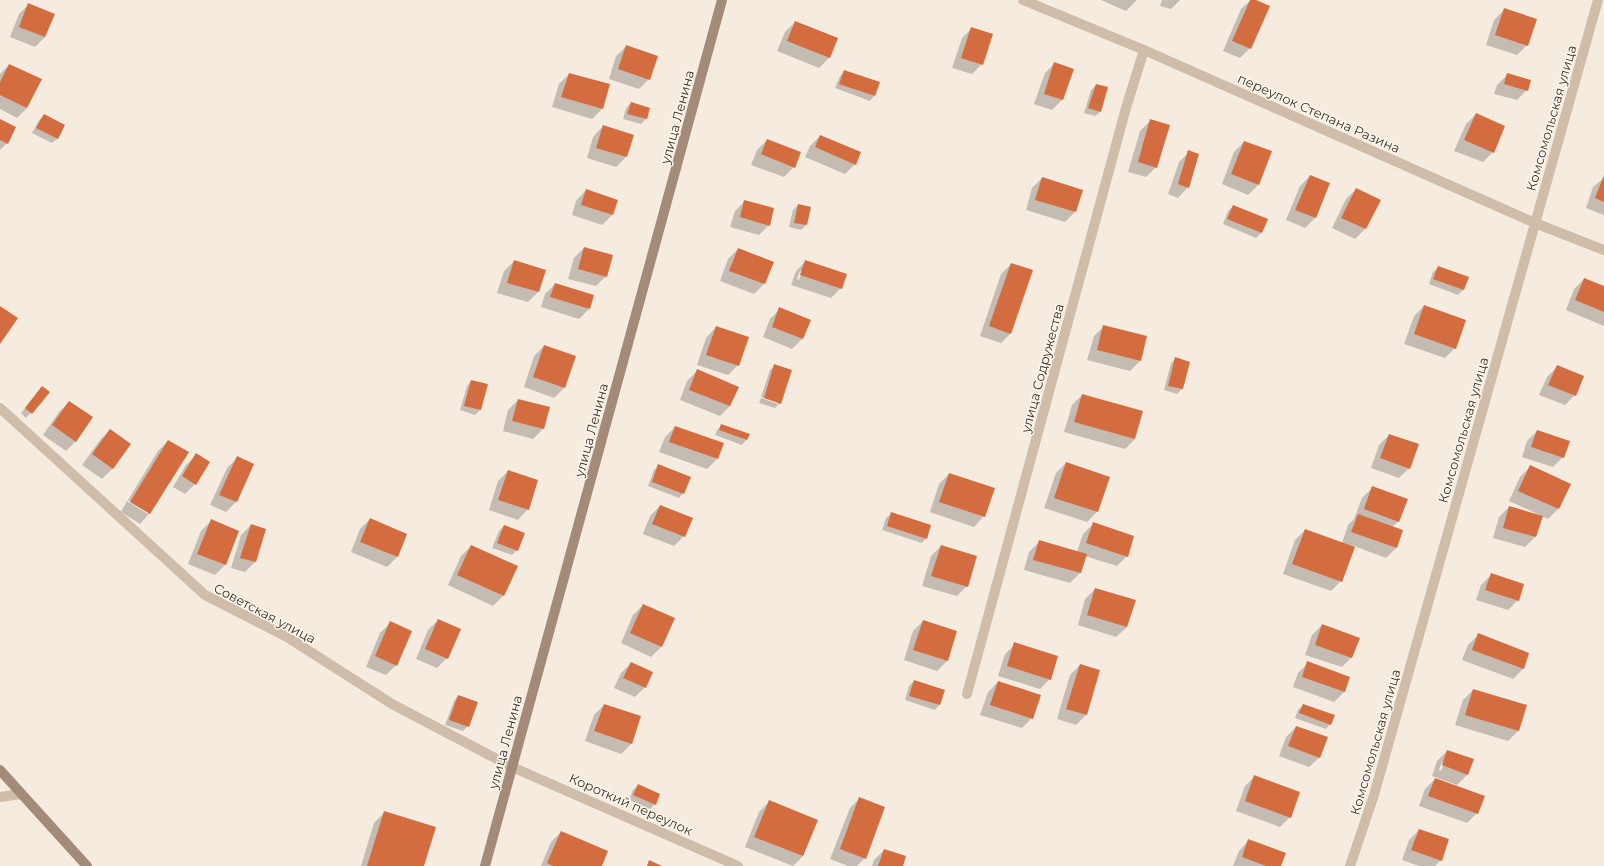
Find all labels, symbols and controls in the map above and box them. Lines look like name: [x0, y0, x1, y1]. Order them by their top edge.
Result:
street label: Комсомольская улица: [1523, 43, 1579, 193]
street label: улица Ленина: [657, 68, 697, 167]
street label: переулок Степана Разина: [1235, 70, 1403, 156]
street label: улица Содружества: [1017, 302, 1067, 435]
street label: Комсомольская улица: [1435, 355, 1491, 505]
street label: улица Ленина: [571, 381, 611, 480]
street label: Советская улица: [211, 579, 319, 647]
street label: Комсомольская улица: [1347, 667, 1403, 817]
street label: улица Ленина: [485, 693, 525, 792]
street label: Короткий переулок: [567, 770, 696, 839]

